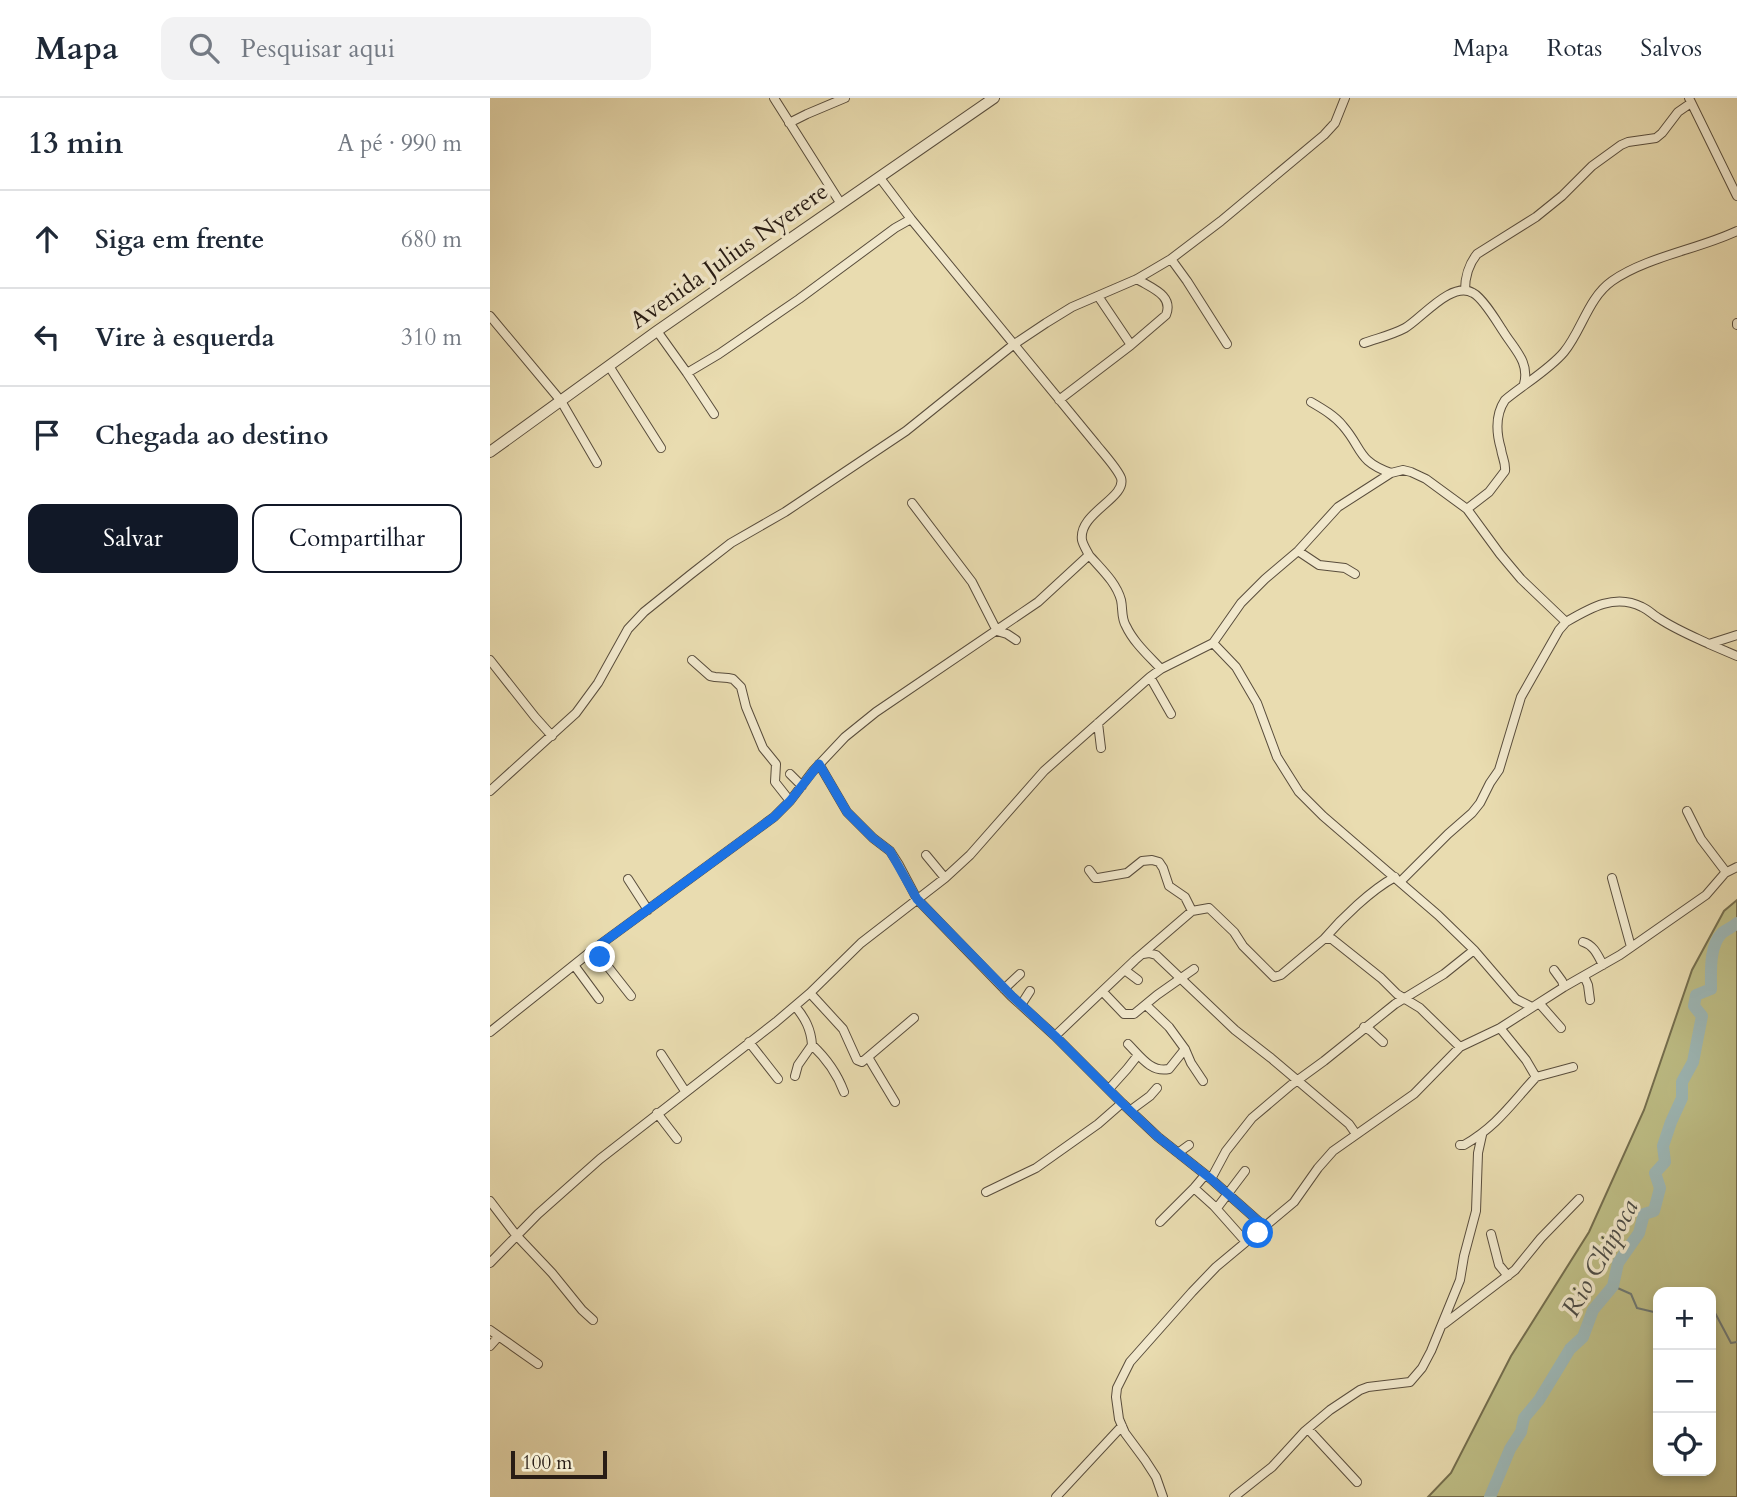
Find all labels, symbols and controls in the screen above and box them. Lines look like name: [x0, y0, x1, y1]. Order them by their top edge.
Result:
search box: [161, 17, 651, 80]
text: Mapa: [35, 26, 119, 71]
icon: search: [185, 29, 223, 67]
text: Pesquisar aqui: [241, 31, 395, 66]
text: Mapa: [1453, 32, 1509, 65]
text: Rotas: [1547, 32, 1602, 65]
text: Salvos: [1640, 32, 1702, 65]
text: 13 min: [28, 123, 123, 164]
text: A pé · 990 m: [338, 128, 462, 159]
street label: Avenida Julius Nyerere: [623, 175, 835, 337]
icon: ahead: [28, 220, 66, 258]
text: Siga em frente: [95, 222, 264, 257]
text: 680 m: [401, 224, 462, 255]
icon: left: [28, 318, 66, 356]
text: Vire à esquerda: [95, 320, 275, 355]
text: 310 m: [401, 322, 462, 353]
icon: arrive: [28, 416, 66, 454]
text: Chegada ao destino: [95, 418, 328, 453]
button: Salvar: [28, 504, 238, 573]
button: Compartilhar: [252, 504, 462, 573]
route end: [584, 941, 615, 972]
water label: Rio Chipoca: [1553, 1193, 1647, 1323]
route start: [1242, 1217, 1273, 1248]
map controls: [1653, 1287, 1716, 1476]
button: +: [1653, 1287, 1716, 1350]
button: −: [1653, 1350, 1716, 1413]
button: locate: [1653, 1413, 1716, 1476]
scale bar: [511, 1448, 607, 1480]
text: 100 m: [522, 1450, 572, 1476]

